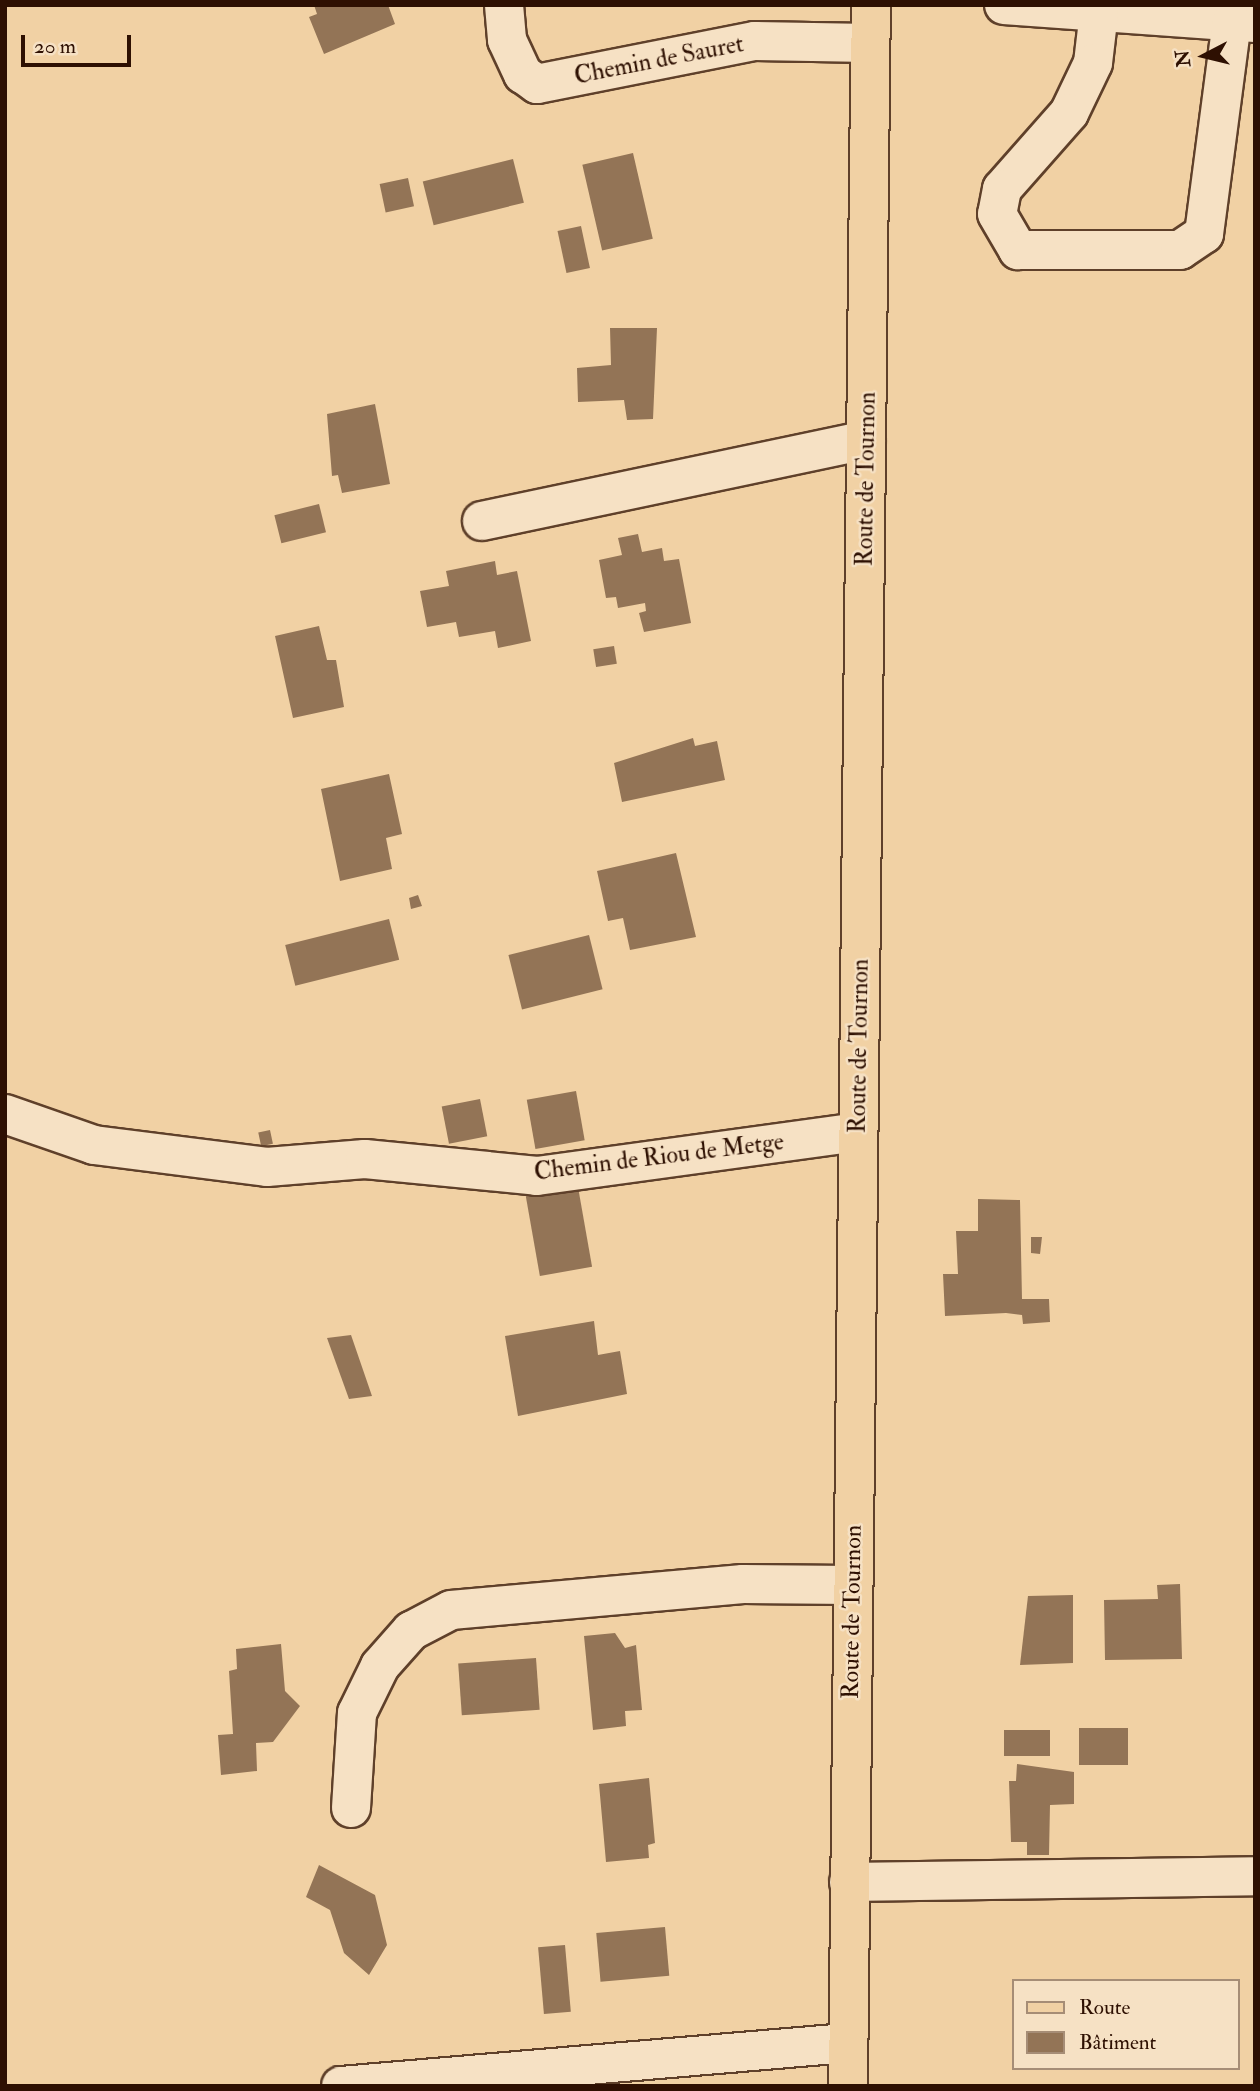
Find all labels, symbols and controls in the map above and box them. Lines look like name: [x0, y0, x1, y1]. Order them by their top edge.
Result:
scale bar: [24, 21, 135, 65]
north arrow: [1169, 21, 1239, 91]
street label: Chemin de Sauret: [572, 29, 746, 91]
text: 20 m: [34, 33, 76, 60]
text: N: [1170, 49, 1196, 68]
street label: Route de Tournon: [850, 392, 882, 566]
street label: Route de Tournon: [843, 959, 875, 1133]
street label: Chemin de Riou de Metge: [533, 1127, 785, 1187]
street label: Route de Tournon: [836, 1525, 868, 1699]
legend: [1012, 1979, 1239, 2070]
text: Route: [1079, 1994, 1130, 2021]
text: Bâtiment: [1079, 2029, 1156, 2056]

